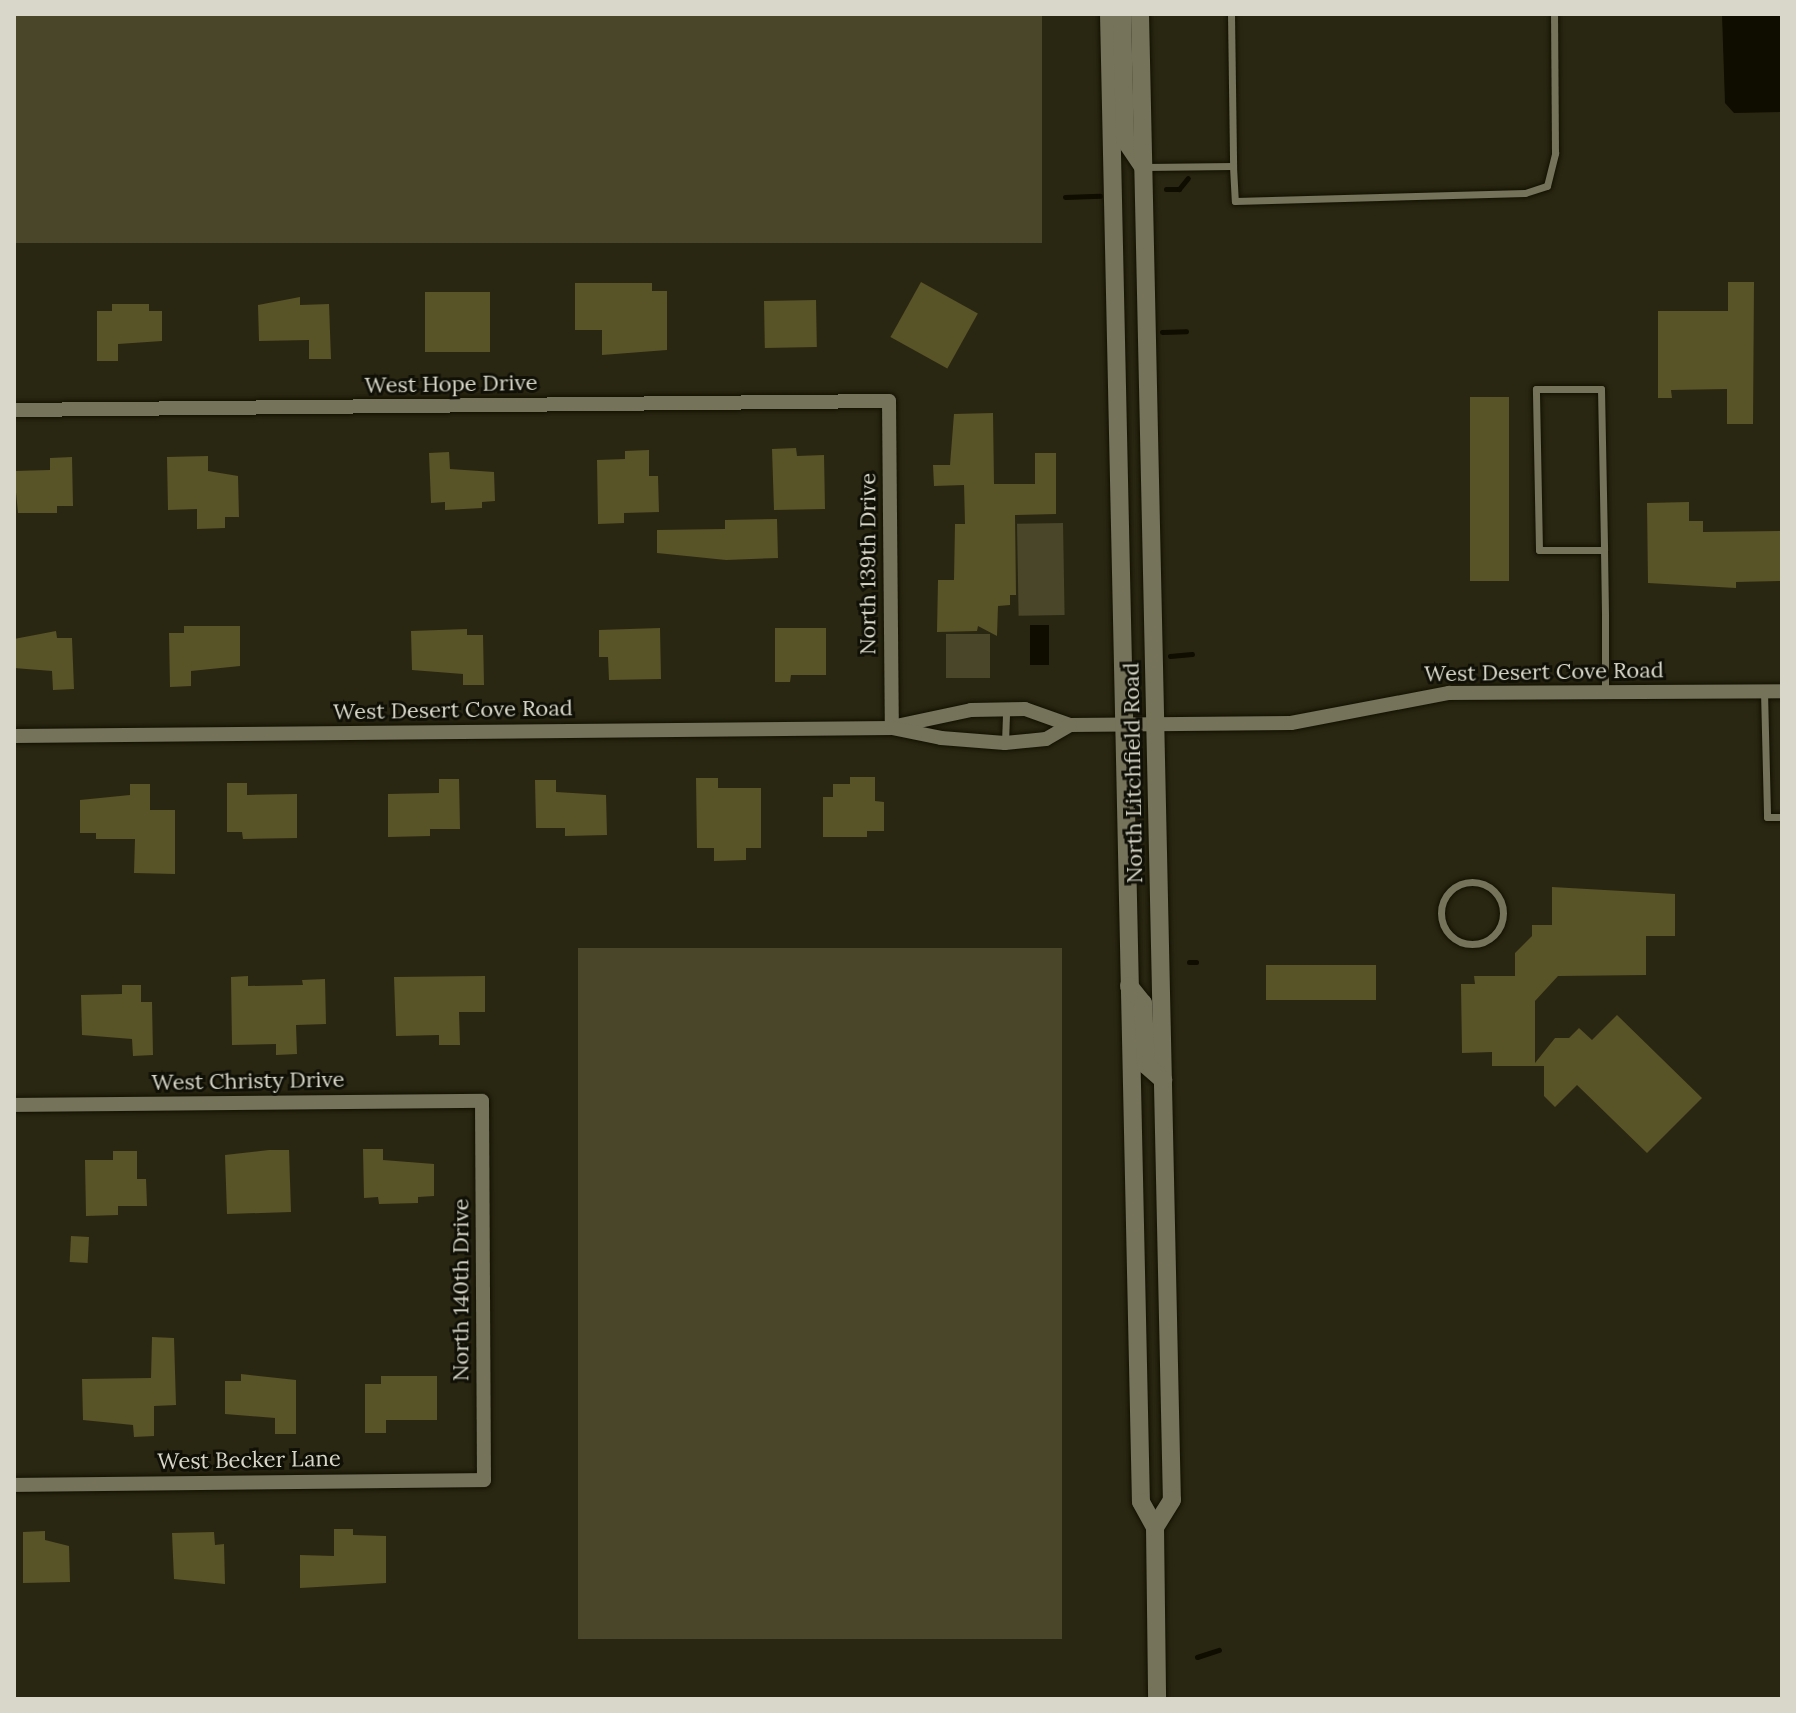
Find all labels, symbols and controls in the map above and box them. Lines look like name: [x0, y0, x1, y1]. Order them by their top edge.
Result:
street label: West Hope Drive: [364, 369, 538, 399]
street label: North 139th Drive: [855, 473, 881, 655]
street label: West Desert Cove Road: [1424, 657, 1664, 687]
street label: North Litchfield Road: [1118, 662, 1148, 884]
street label: West Desert Cove Road: [333, 695, 573, 725]
street label: West Christy Drive: [151, 1066, 345, 1096]
street label: North 140th Drive: [448, 1199, 474, 1381]
street label: West Becker Lane: [157, 1445, 341, 1475]

